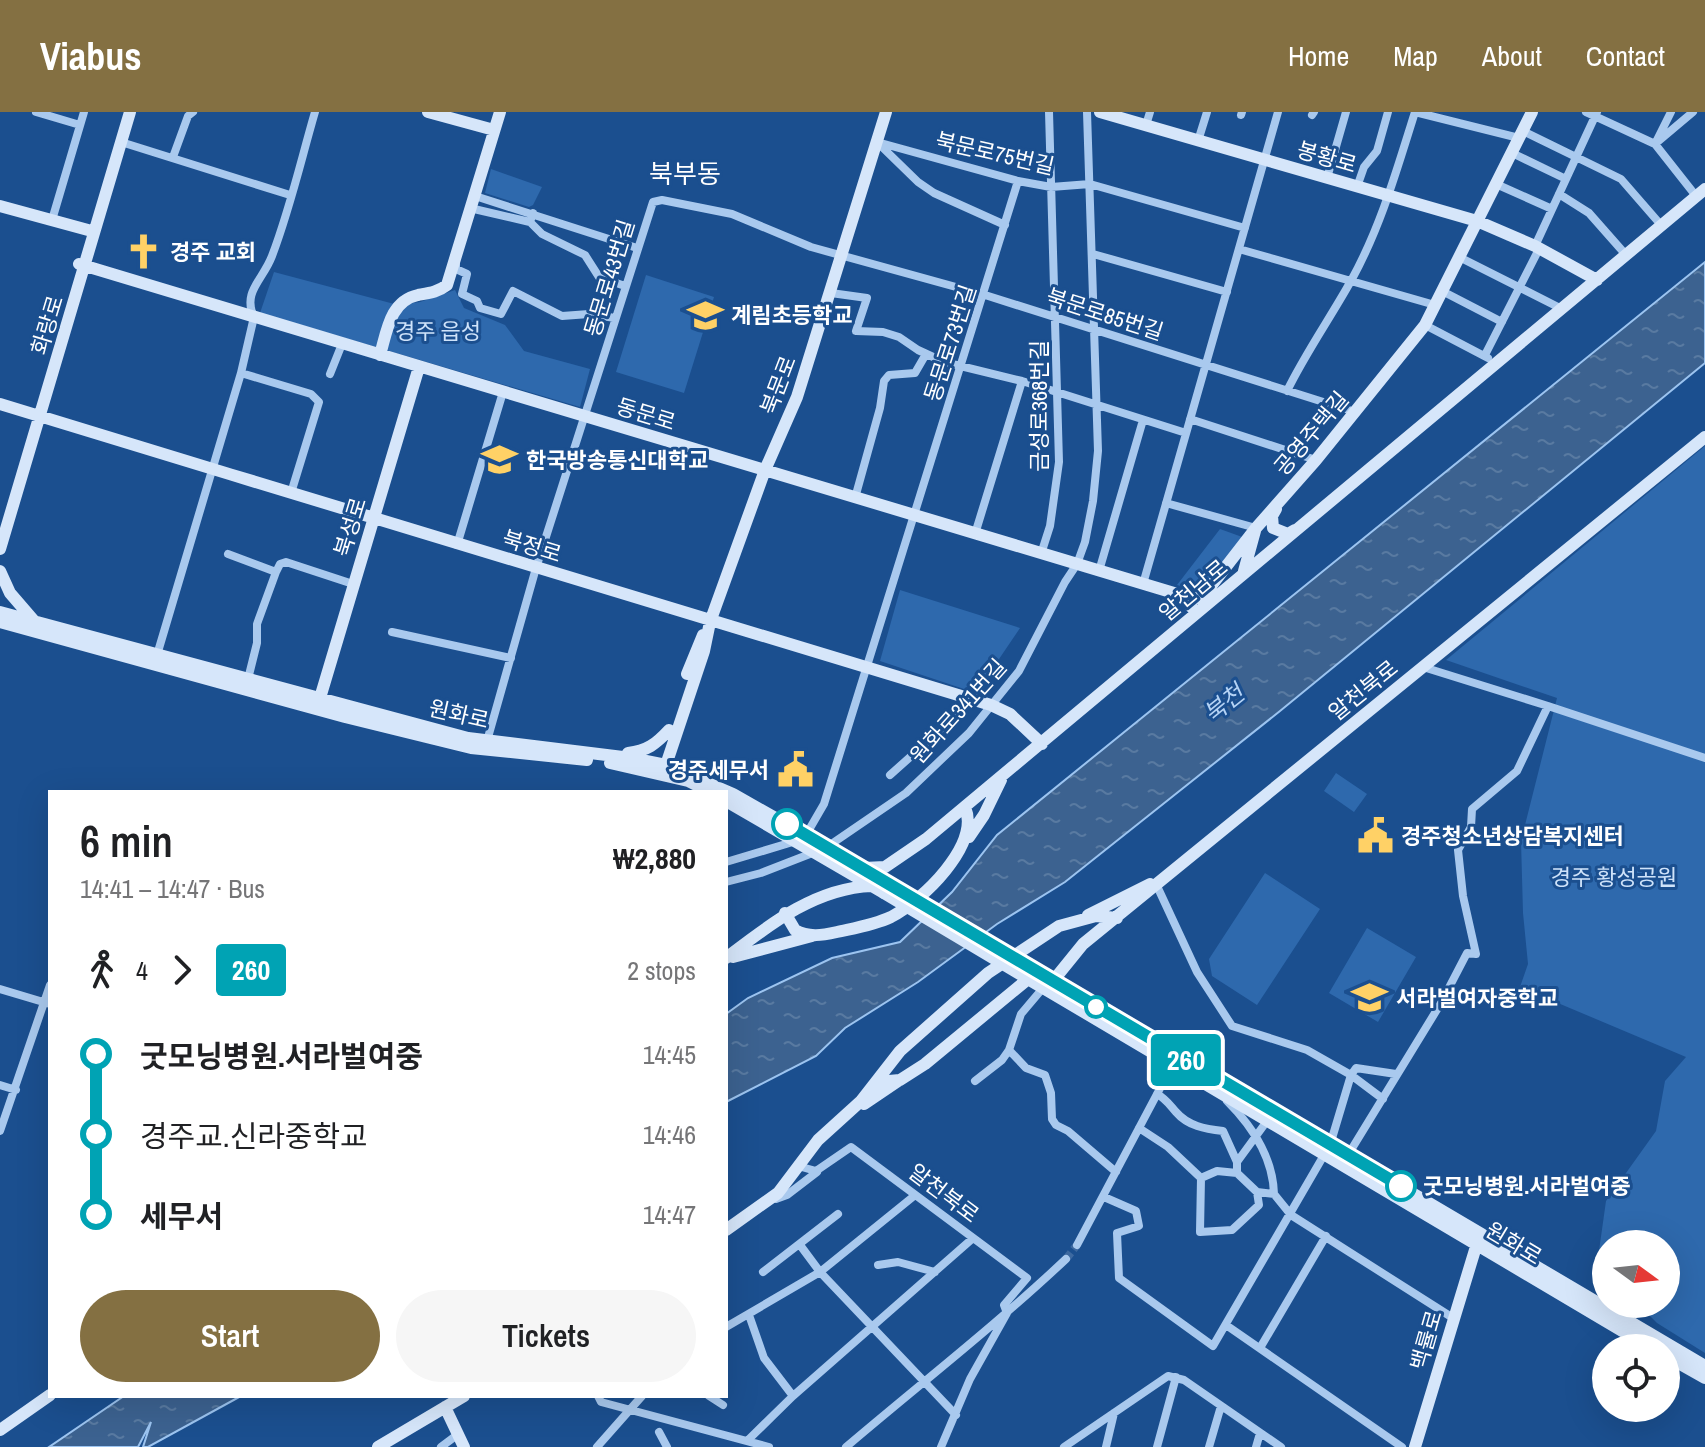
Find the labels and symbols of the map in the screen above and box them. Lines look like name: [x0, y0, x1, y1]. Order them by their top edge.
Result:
street label: 북문로75번길: [933, 125, 1057, 181]
street label: 봉황로: [1294, 134, 1360, 180]
district label: 북부동: [649, 156, 721, 191]
street label: 동문로43번길: [577, 216, 641, 340]
church icon: 경주 교회: [125, 233, 163, 271]
place label: 경주 교회: [170, 237, 256, 267]
street label: 동문로73번길: [917, 281, 983, 405]
street label: 북문로85번길: [1043, 281, 1167, 347]
street label: 화랑로: [24, 292, 70, 358]
school or university icon: 계림초등학교: [686, 296, 724, 334]
place label: 계림초등학교: [731, 300, 852, 330]
park label: 경주 읍성: [395, 316, 481, 346]
street label: 금성로368번길: [1024, 340, 1054, 472]
street label: 북문로: [753, 351, 803, 419]
street label: 공영주택길: [1267, 385, 1355, 481]
street label: 동문로: [613, 391, 679, 437]
school or university icon: 한국방송통신대학교: [481, 441, 519, 479]
place label: 한국방송통신대학교: [526, 445, 708, 475]
street label: 북성로: [327, 494, 373, 560]
street label: 북정로: [499, 523, 565, 569]
street label: 알천남로: [1152, 552, 1234, 628]
street label: 원화로341번길: [903, 652, 1013, 770]
street label: 알천북로: [1322, 653, 1404, 727]
water label: 북천: [1196, 675, 1253, 730]
street label: 원화로: [426, 693, 492, 735]
public building icon: 경주세무서: [776, 751, 814, 789]
place label: 경주세무서: [668, 755, 769, 785]
unlabelled marker: [772, 809, 802, 839]
public building icon: 경주청소년상담복지센터: [1356, 817, 1394, 855]
place label: 경주청소년상담복지센터: [1401, 821, 1624, 851]
park label: 경주 황성공원: [1551, 862, 1677, 892]
school or university icon: 서라벌여자중학교: [1351, 979, 1389, 1017]
place label: 서라벌여자중학교: [1396, 983, 1558, 1013]
unlabelled marker: [1085, 996, 1107, 1018]
line badge: 260: [1140, 1034, 1232, 1086]
street label: 알천북로: [903, 1157, 985, 1229]
marker: 굿모닝병원.서라벌여중: [1386, 1171, 1416, 1201]
place label: 굿모닝병원.서라벌여중: [1423, 1171, 1630, 1201]
street label: 원화로: [1480, 1215, 1548, 1271]
north arrow: [1592, 1230, 1680, 1318]
street label: 백률로: [1403, 1307, 1449, 1373]

